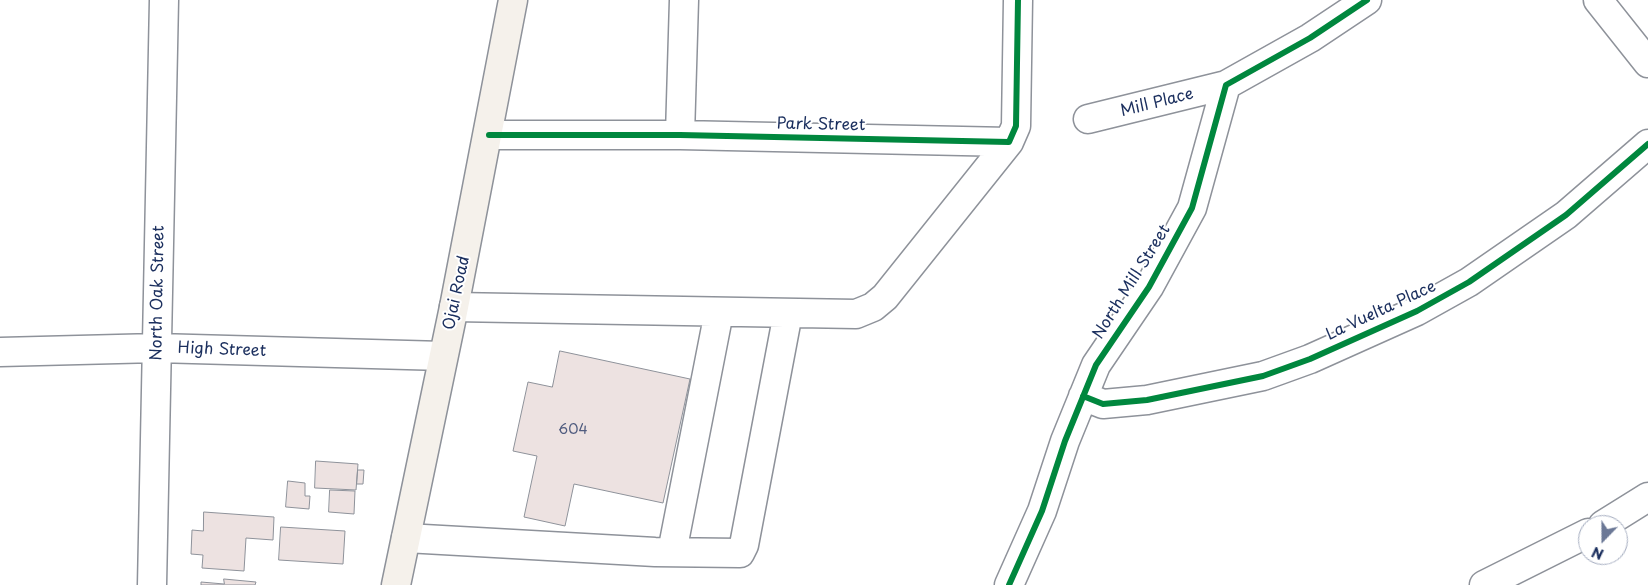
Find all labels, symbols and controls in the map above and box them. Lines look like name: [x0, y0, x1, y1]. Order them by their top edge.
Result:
street label: Mill Place: [1119, 85, 1195, 121]
street label: Park Street: [776, 115, 866, 135]
street label: North Mill Street: [1089, 221, 1175, 343]
street label: North Oak Street: [147, 225, 169, 361]
street label: Ojai Road: [440, 254, 474, 332]
street label: La Vuelta Place: [1323, 277, 1439, 345]
street label: High Street: [177, 339, 267, 361]
house number: 604: [558, 422, 588, 438]
north arrow: [1578, 515, 1628, 565]
text: N: [1588, 542, 1607, 565]

